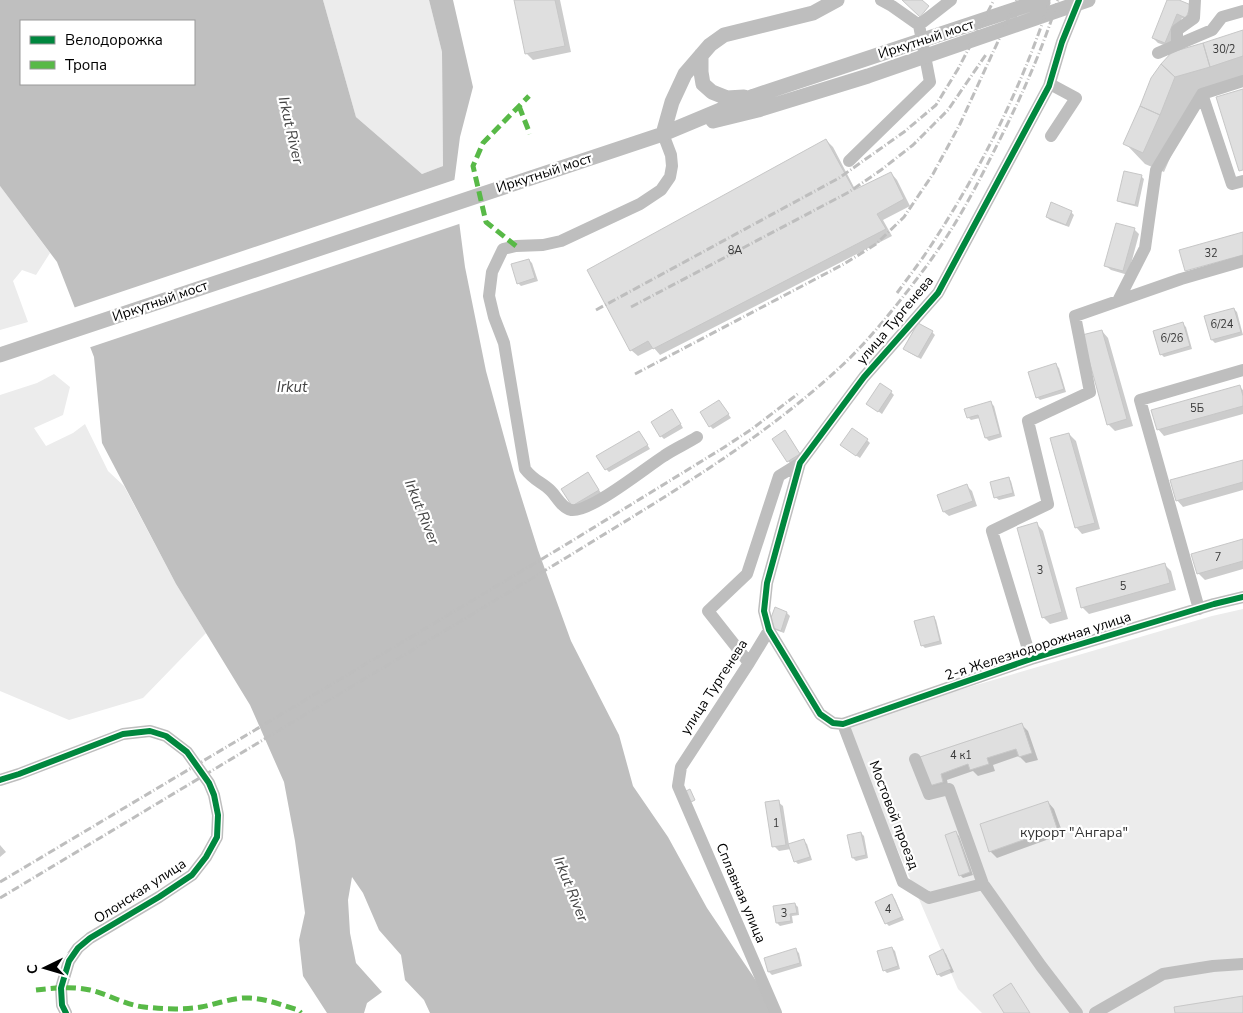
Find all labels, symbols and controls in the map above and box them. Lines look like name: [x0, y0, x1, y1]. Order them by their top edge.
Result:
street label: Иркутный мост: [876, 14, 977, 63]
legend: [20, 20, 195, 85]
text: Велодорожка: [65, 30, 163, 50]
house number: 30/2: [1213, 42, 1235, 57]
text: Тропа: [65, 55, 107, 75]
water label: Irkut River: [274, 94, 309, 166]
street label: Иркутный мост: [494, 148, 595, 197]
house number: 8А: [728, 243, 742, 258]
house number: 32: [1204, 246, 1218, 261]
street label: улица Тургенева: [852, 272, 938, 368]
street label: Иркутный мост: [110, 276, 211, 326]
house number: 6/24: [1211, 317, 1234, 332]
house number: 6/26: [1161, 331, 1184, 346]
water label: Irkut: [277, 377, 308, 397]
house number: 5Б: [1190, 401, 1204, 416]
water label: Irkut River: [400, 476, 444, 548]
house number: 7: [1215, 550, 1221, 565]
house number: 3: [1037, 563, 1043, 578]
house number: 5: [1120, 579, 1127, 594]
street label: 2-я Железнодорожная улица: [943, 607, 1133, 685]
street label: улица Тургенева: [676, 636, 752, 738]
house number: 4 к1: [950, 748, 972, 763]
street label: Мостовой проезд: [864, 758, 924, 872]
house number: 1: [773, 816, 779, 831]
park label: курорт "Ангара": [1020, 823, 1128, 842]
street label: Сплавная улица: [711, 840, 771, 946]
water label: Irkut River: [549, 853, 593, 925]
street label: Олонская улица: [90, 854, 190, 928]
house number: 4: [885, 902, 892, 917]
house number: 3: [781, 906, 787, 921]
north arrow: [20, 943, 70, 993]
text: С: [23, 963, 42, 975]

